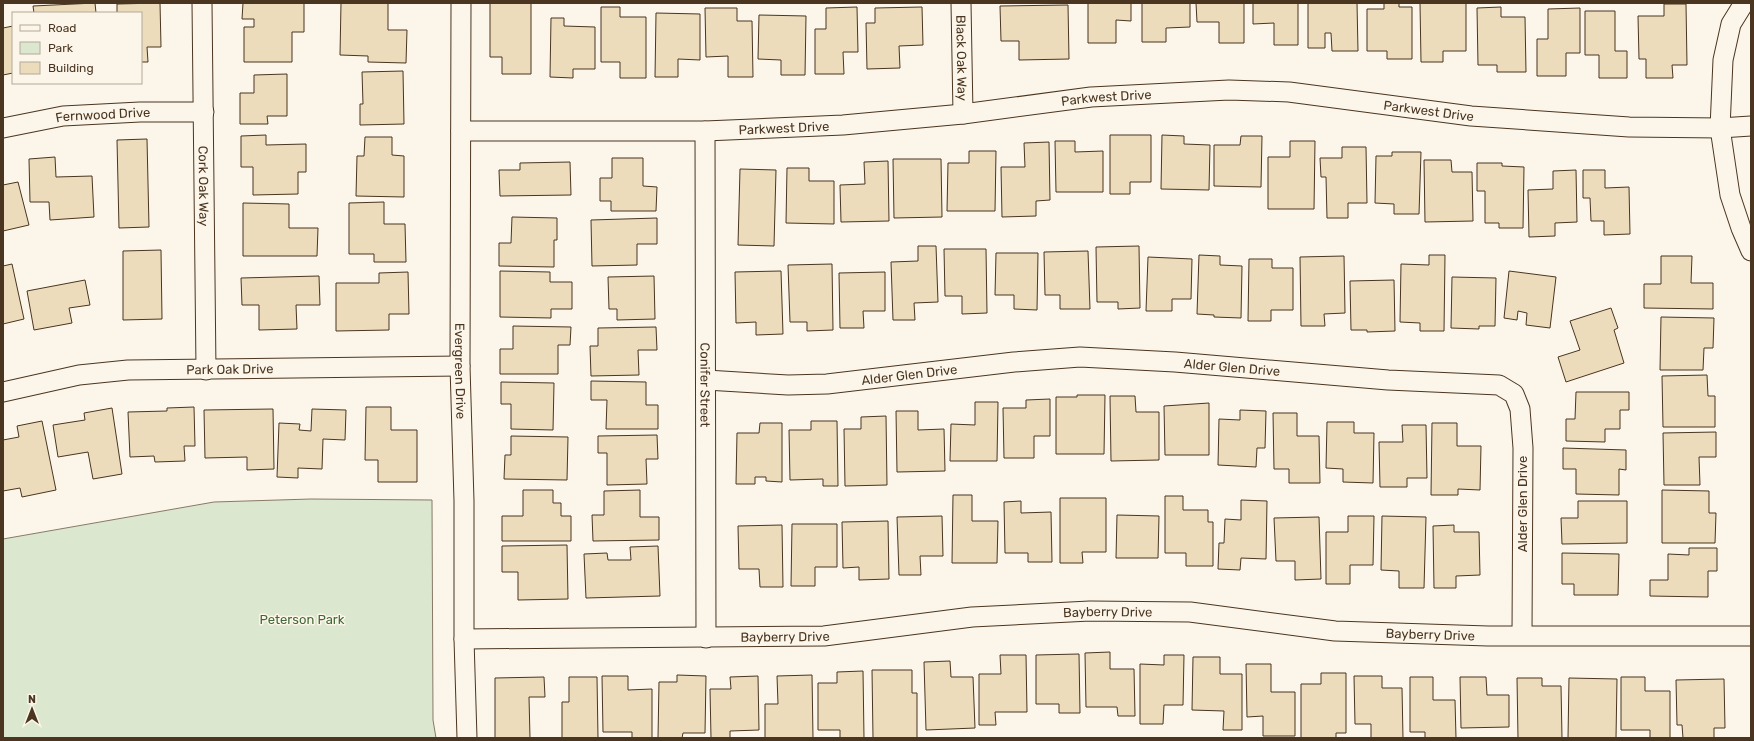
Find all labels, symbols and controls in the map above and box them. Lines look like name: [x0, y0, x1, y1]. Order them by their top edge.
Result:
legend: [12, 12, 142, 84]
street label: Black Oak Way: [953, 15, 970, 101]
text: Road: [48, 21, 76, 35]
text: Park: [48, 41, 74, 55]
text: Building: [48, 61, 94, 75]
street label: Parkwest Drive: [1060, 87, 1152, 109]
street label: Parkwest Drive: [1383, 98, 1475, 124]
street label: Fernwood Drive: [54, 105, 150, 125]
street label: Parkwest Drive: [738, 119, 830, 138]
street label: Cork Oak Way: [196, 146, 211, 226]
street label: Evergreen Drive: [451, 323, 469, 419]
street label: Conifer Street: [697, 343, 713, 427]
street label: Alder Glen Drive: [1183, 356, 1281, 379]
street label: Park Oak Drive: [186, 361, 274, 377]
street label: Alder Glen Drive: [861, 362, 958, 388]
street label: Alder Glen Drive: [1515, 456, 1530, 552]
street label: Bayberry Drive: [1063, 604, 1152, 620]
park label: Peterson Park: [260, 612, 345, 627]
street label: Bayberry Drive: [1385, 626, 1475, 644]
street label: Bayberry Drive: [740, 628, 831, 645]
north arrow: [12, 689, 52, 729]
text: N: [28, 693, 36, 706]

